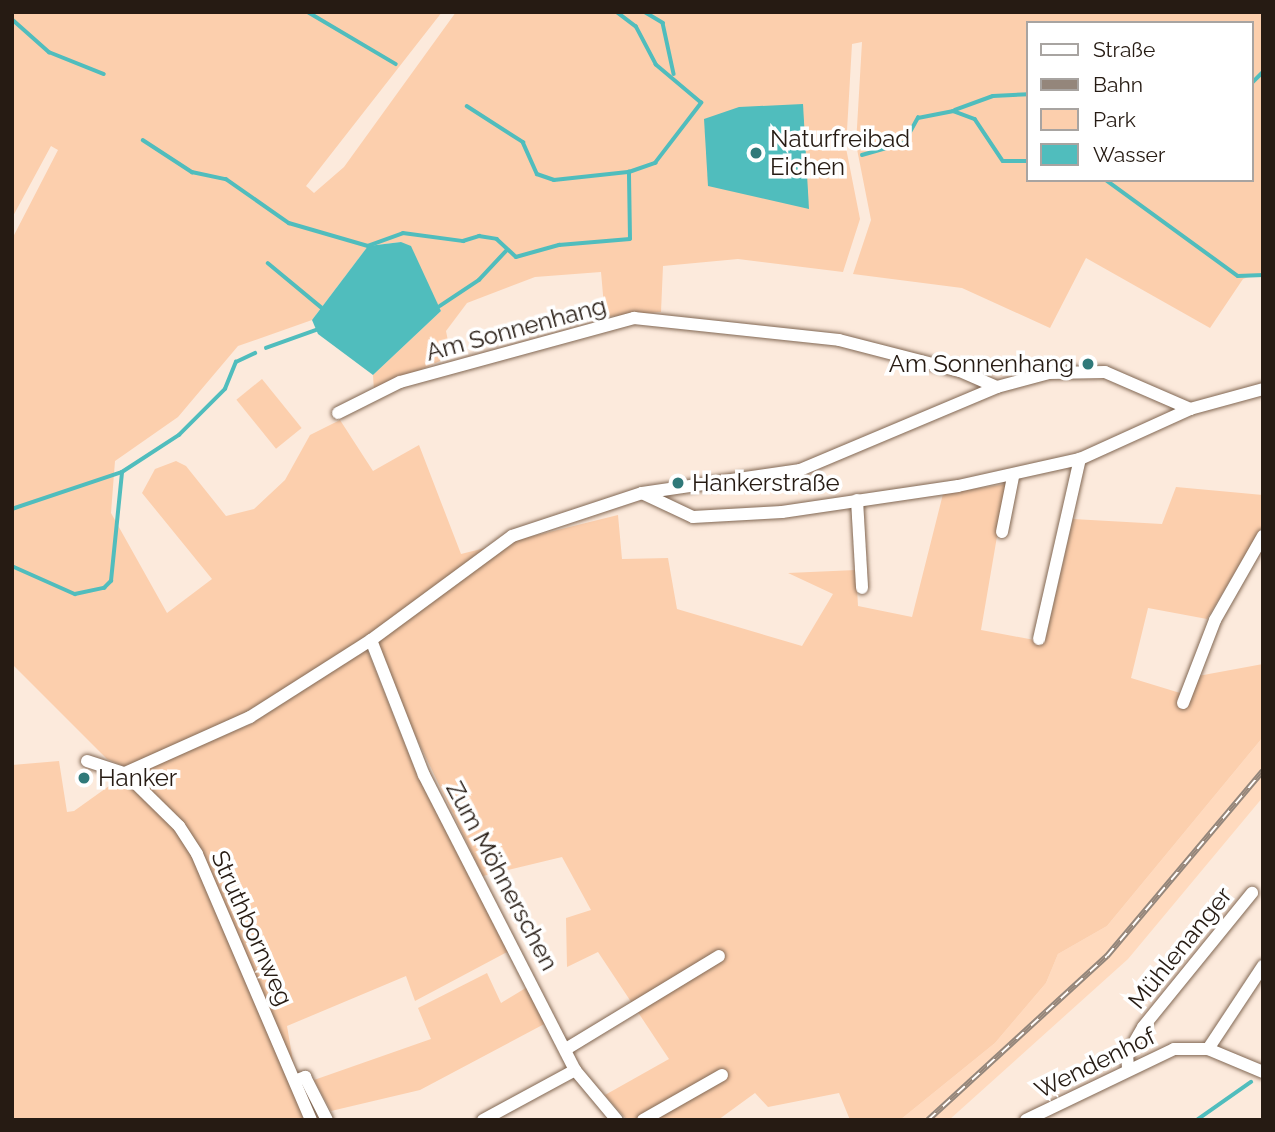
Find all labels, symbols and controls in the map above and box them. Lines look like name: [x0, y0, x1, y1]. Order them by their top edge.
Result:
legend: [1026, 21, 1254, 182]
text: Straße: [1093, 37, 1155, 62]
text: Bahn: [1093, 72, 1143, 97]
text: Park: [1093, 107, 1136, 132]
place label: Naturfreibad Eichen: [770, 125, 910, 181]
text: Wasser: [1093, 142, 1165, 167]
marker: Naturfreibad Eichen: [748, 145, 764, 161]
street label: Am Sonnenhang: [423, 291, 609, 367]
place label: Am Sonnenhang: [889, 350, 1074, 378]
marker: Am Sonnenhang: [1080, 356, 1096, 372]
place label: Hankerstraße: [692, 469, 840, 497]
marker: Hankerstraße: [670, 475, 686, 491]
place label: Hanker: [98, 764, 177, 792]
marker: Hanker: [76, 770, 92, 786]
street label: Zum Möhnerschen: [440, 777, 564, 975]
street label: Struthbornweg: [205, 846, 299, 1010]
street label: Mühlenanger: [1122, 881, 1238, 1015]
street label: Wendenhof: [1030, 1021, 1160, 1105]

